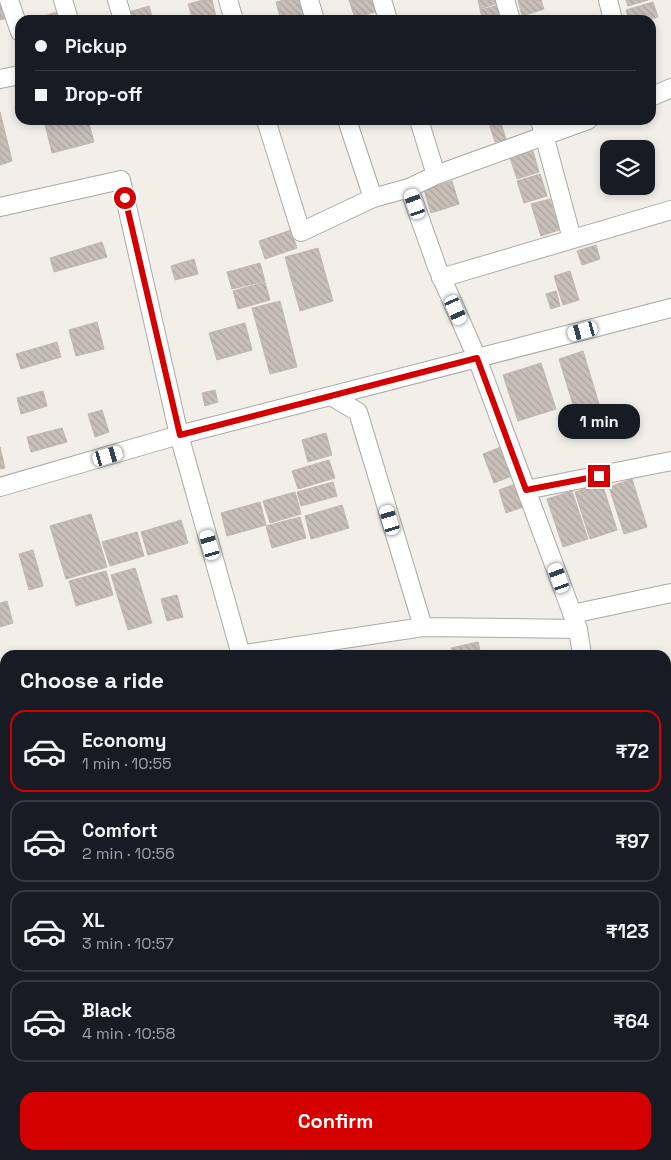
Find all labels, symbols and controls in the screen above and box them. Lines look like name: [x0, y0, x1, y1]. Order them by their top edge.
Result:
text: Pickup: [65, 34, 127, 59]
text: Drop-off: [65, 82, 143, 107]
map controls: [600, 140, 655, 195]
button: layers: [600, 140, 655, 195]
route start: [114, 187, 136, 209]
car: [403, 187, 426, 221]
car: [443, 293, 468, 327]
car: [566, 320, 599, 342]
callout: 1 min: [558, 404, 640, 438]
text: 1 min: [579, 411, 619, 432]
car: [91, 445, 124, 467]
route end: [588, 465, 610, 487]
car: [378, 503, 401, 537]
car: [198, 529, 221, 561]
car: [546, 561, 571, 595]
text: Choose a ride: [20, 666, 164, 694]
text: Economy: [82, 728, 166, 753]
icon: car: [22, 729, 67, 774]
text: ₹72: [615, 739, 649, 764]
text: 1 min · 10:55: [82, 753, 172, 774]
text: Comfort: [82, 818, 158, 843]
icon: car: [22, 819, 67, 864]
text: ₹97: [615, 829, 649, 854]
text: 2 min · 10:56: [82, 843, 175, 864]
text: XL: [82, 908, 105, 933]
icon: car: [22, 909, 67, 954]
text: ₹123: [606, 919, 649, 944]
text: 3 min · 10:57: [82, 933, 174, 954]
text: Black: [82, 998, 132, 1023]
icon: car: [22, 999, 67, 1044]
text: ₹64: [613, 1009, 649, 1034]
text: 4 min · 10:58: [82, 1023, 175, 1044]
button: Confirm: [20, 1092, 651, 1150]

